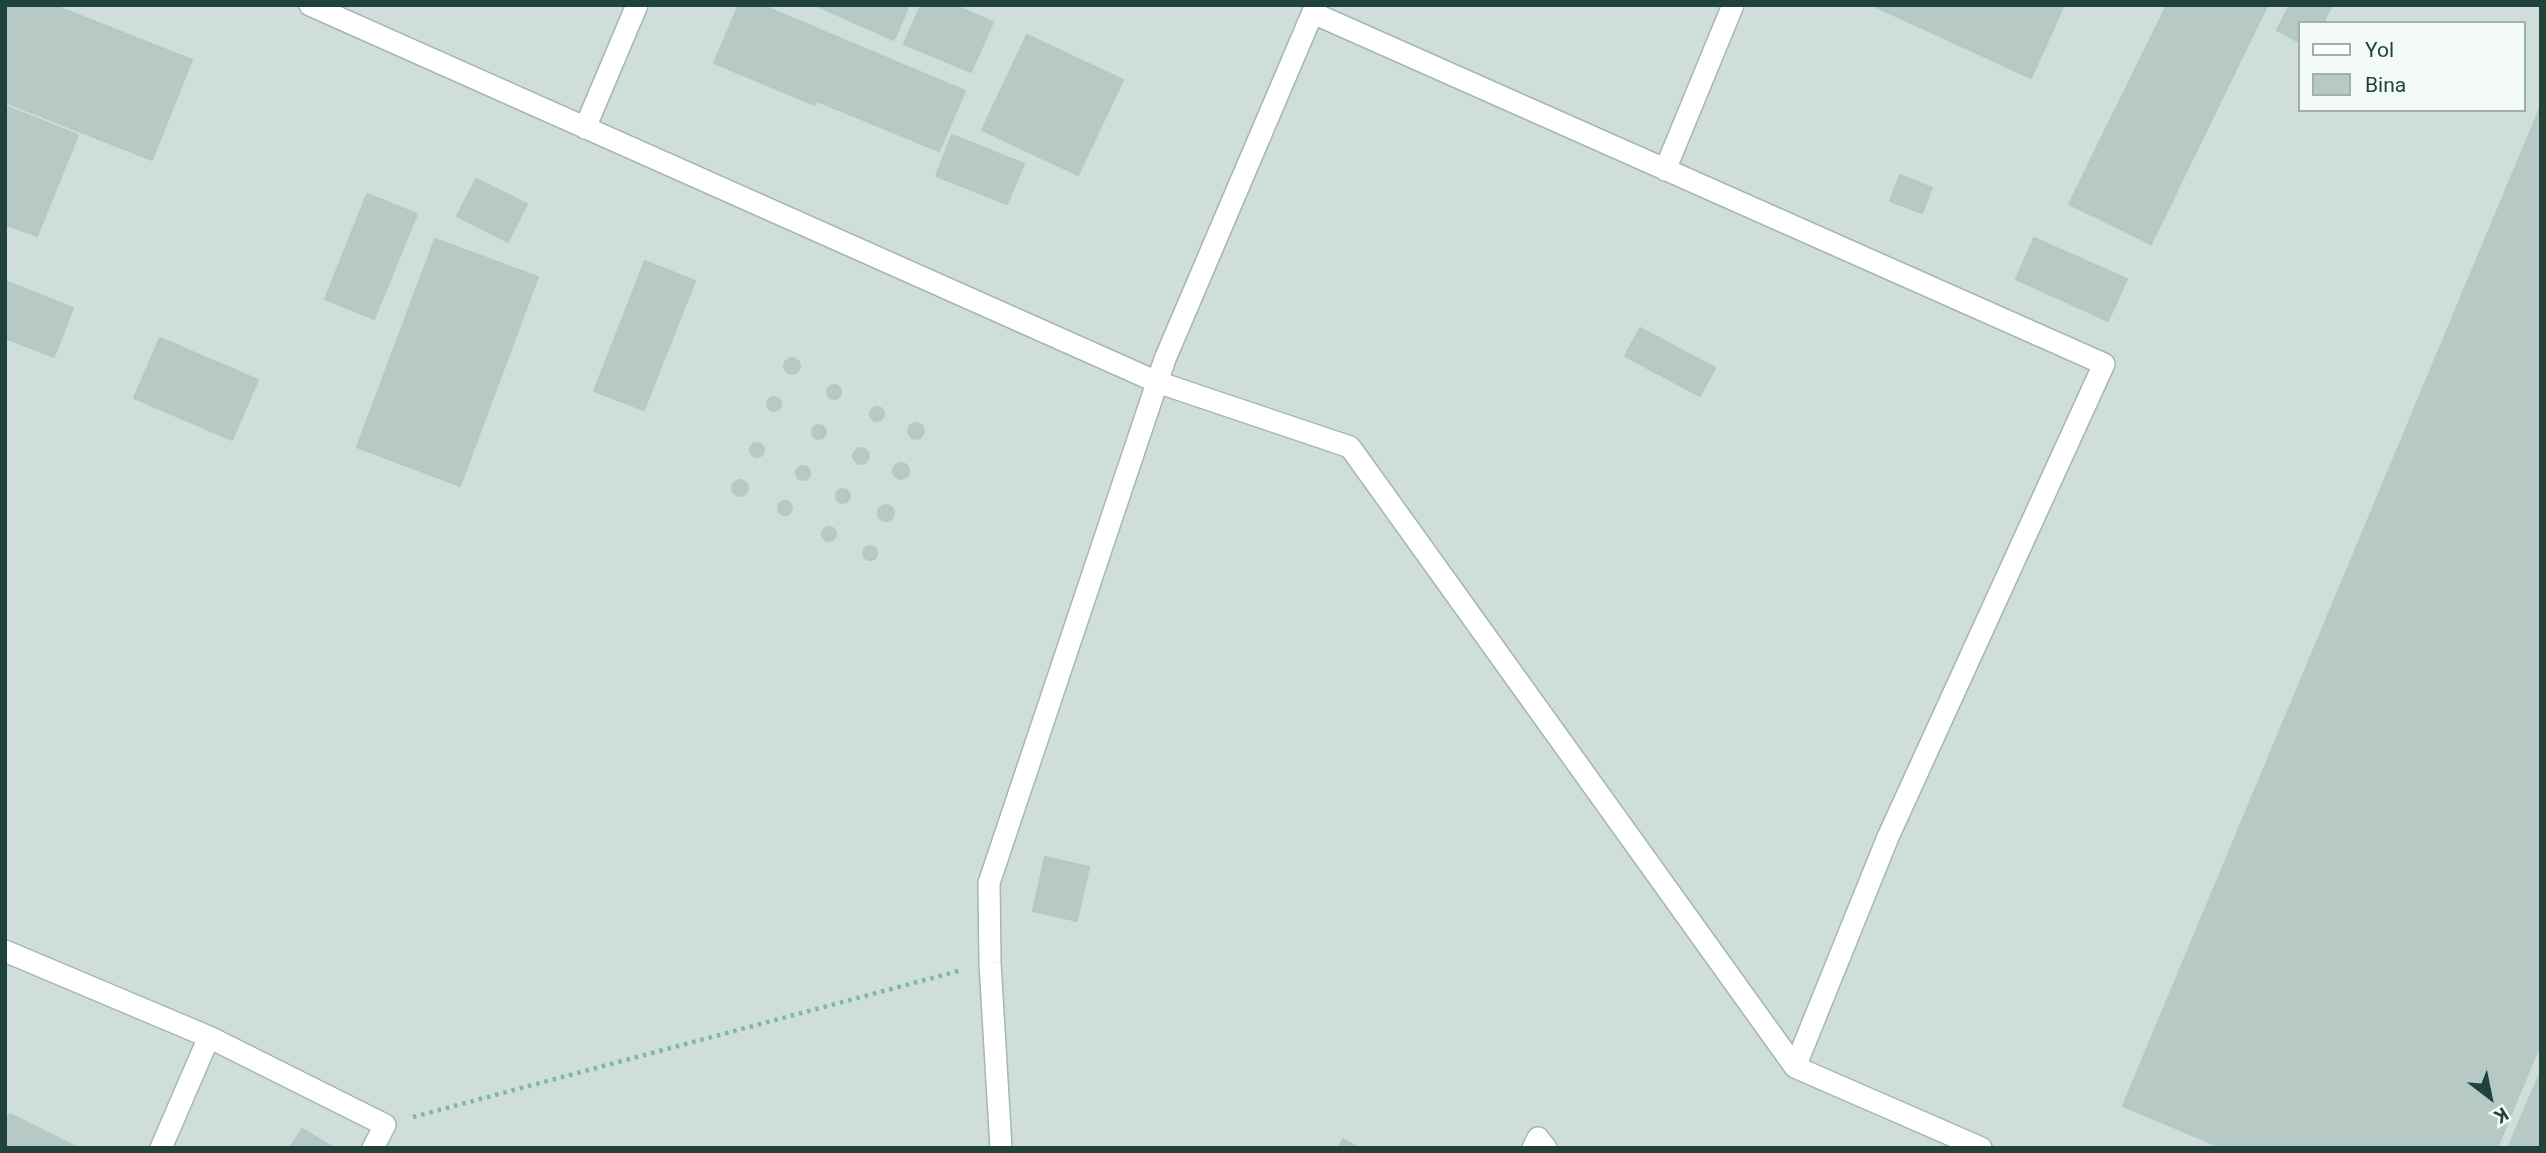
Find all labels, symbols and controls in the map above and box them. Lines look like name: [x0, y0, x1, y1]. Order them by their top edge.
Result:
legend: [2298, 21, 2525, 112]
text: Yol: [2365, 38, 2394, 62]
text: Bina: [2365, 73, 2406, 97]
north arrow: [2455, 1062, 2525, 1132]
text: K: [2490, 1102, 2513, 1128]

